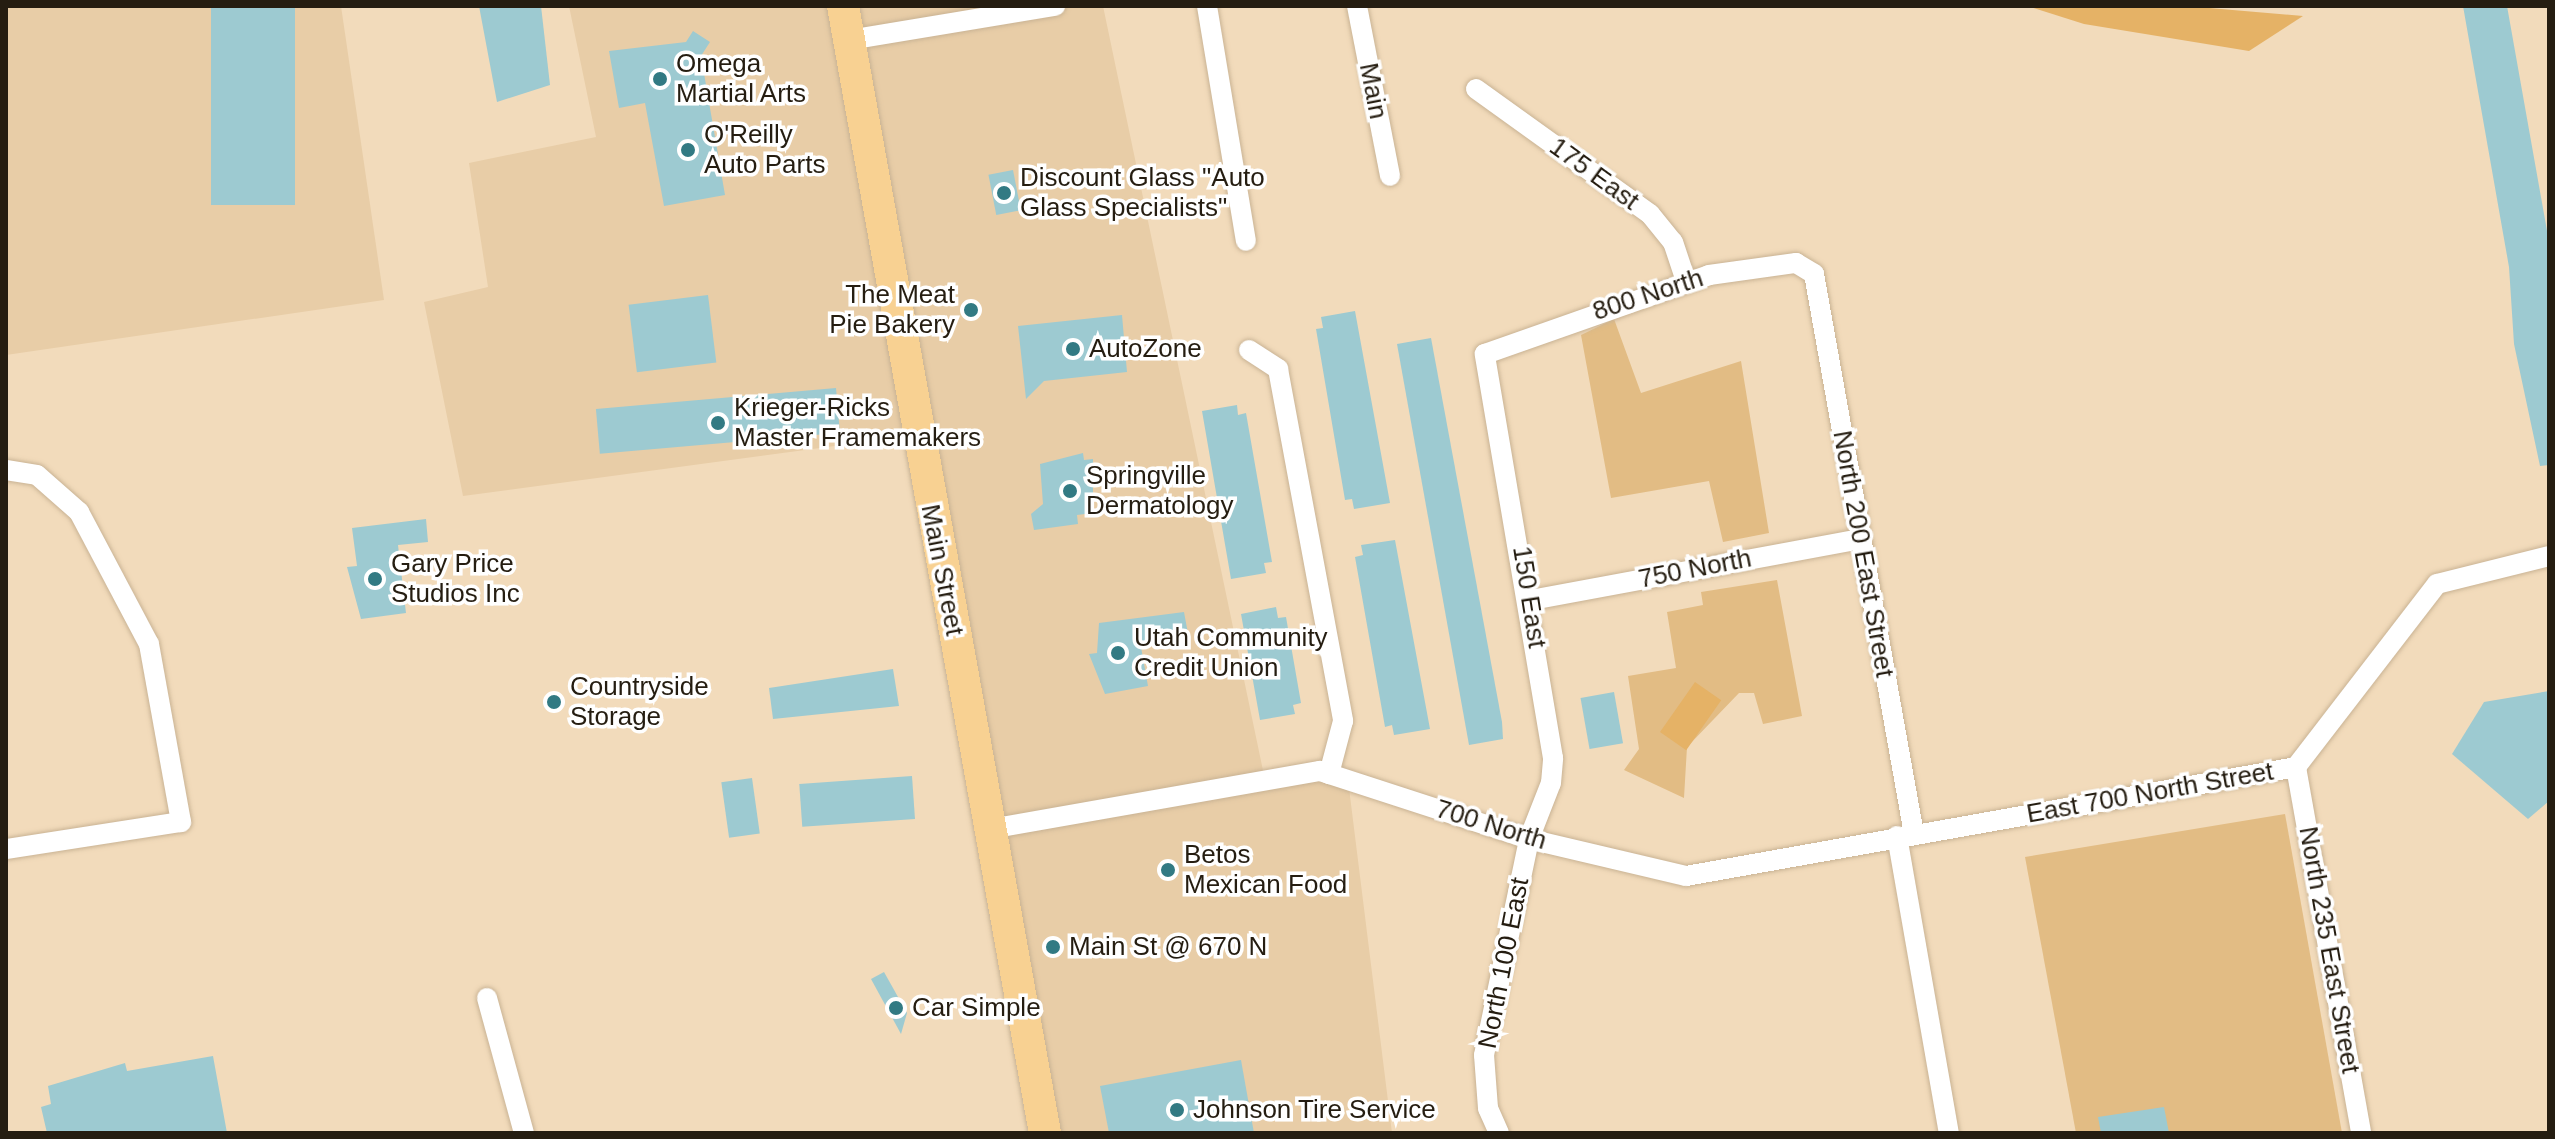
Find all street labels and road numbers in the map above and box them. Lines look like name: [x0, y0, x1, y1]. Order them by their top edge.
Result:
street label: Main: [1352, 60, 1394, 122]
street label: 175 East: [1543, 131, 1645, 217]
street label: 800 North: [1589, 263, 1707, 327]
street label: North 200 East Street: [1826, 428, 1900, 680]
street label: Main Street: [914, 502, 970, 638]
street label: 750 North: [1636, 543, 1754, 595]
street label: 150 East: [1506, 544, 1552, 650]
street label: East 700 North Street: [2024, 756, 2276, 830]
street label: 700 North: [1432, 793, 1550, 857]
street label: North 235 East Street: [2292, 824, 2366, 1076]
street label: North 100 East: [1472, 875, 1536, 1051]

